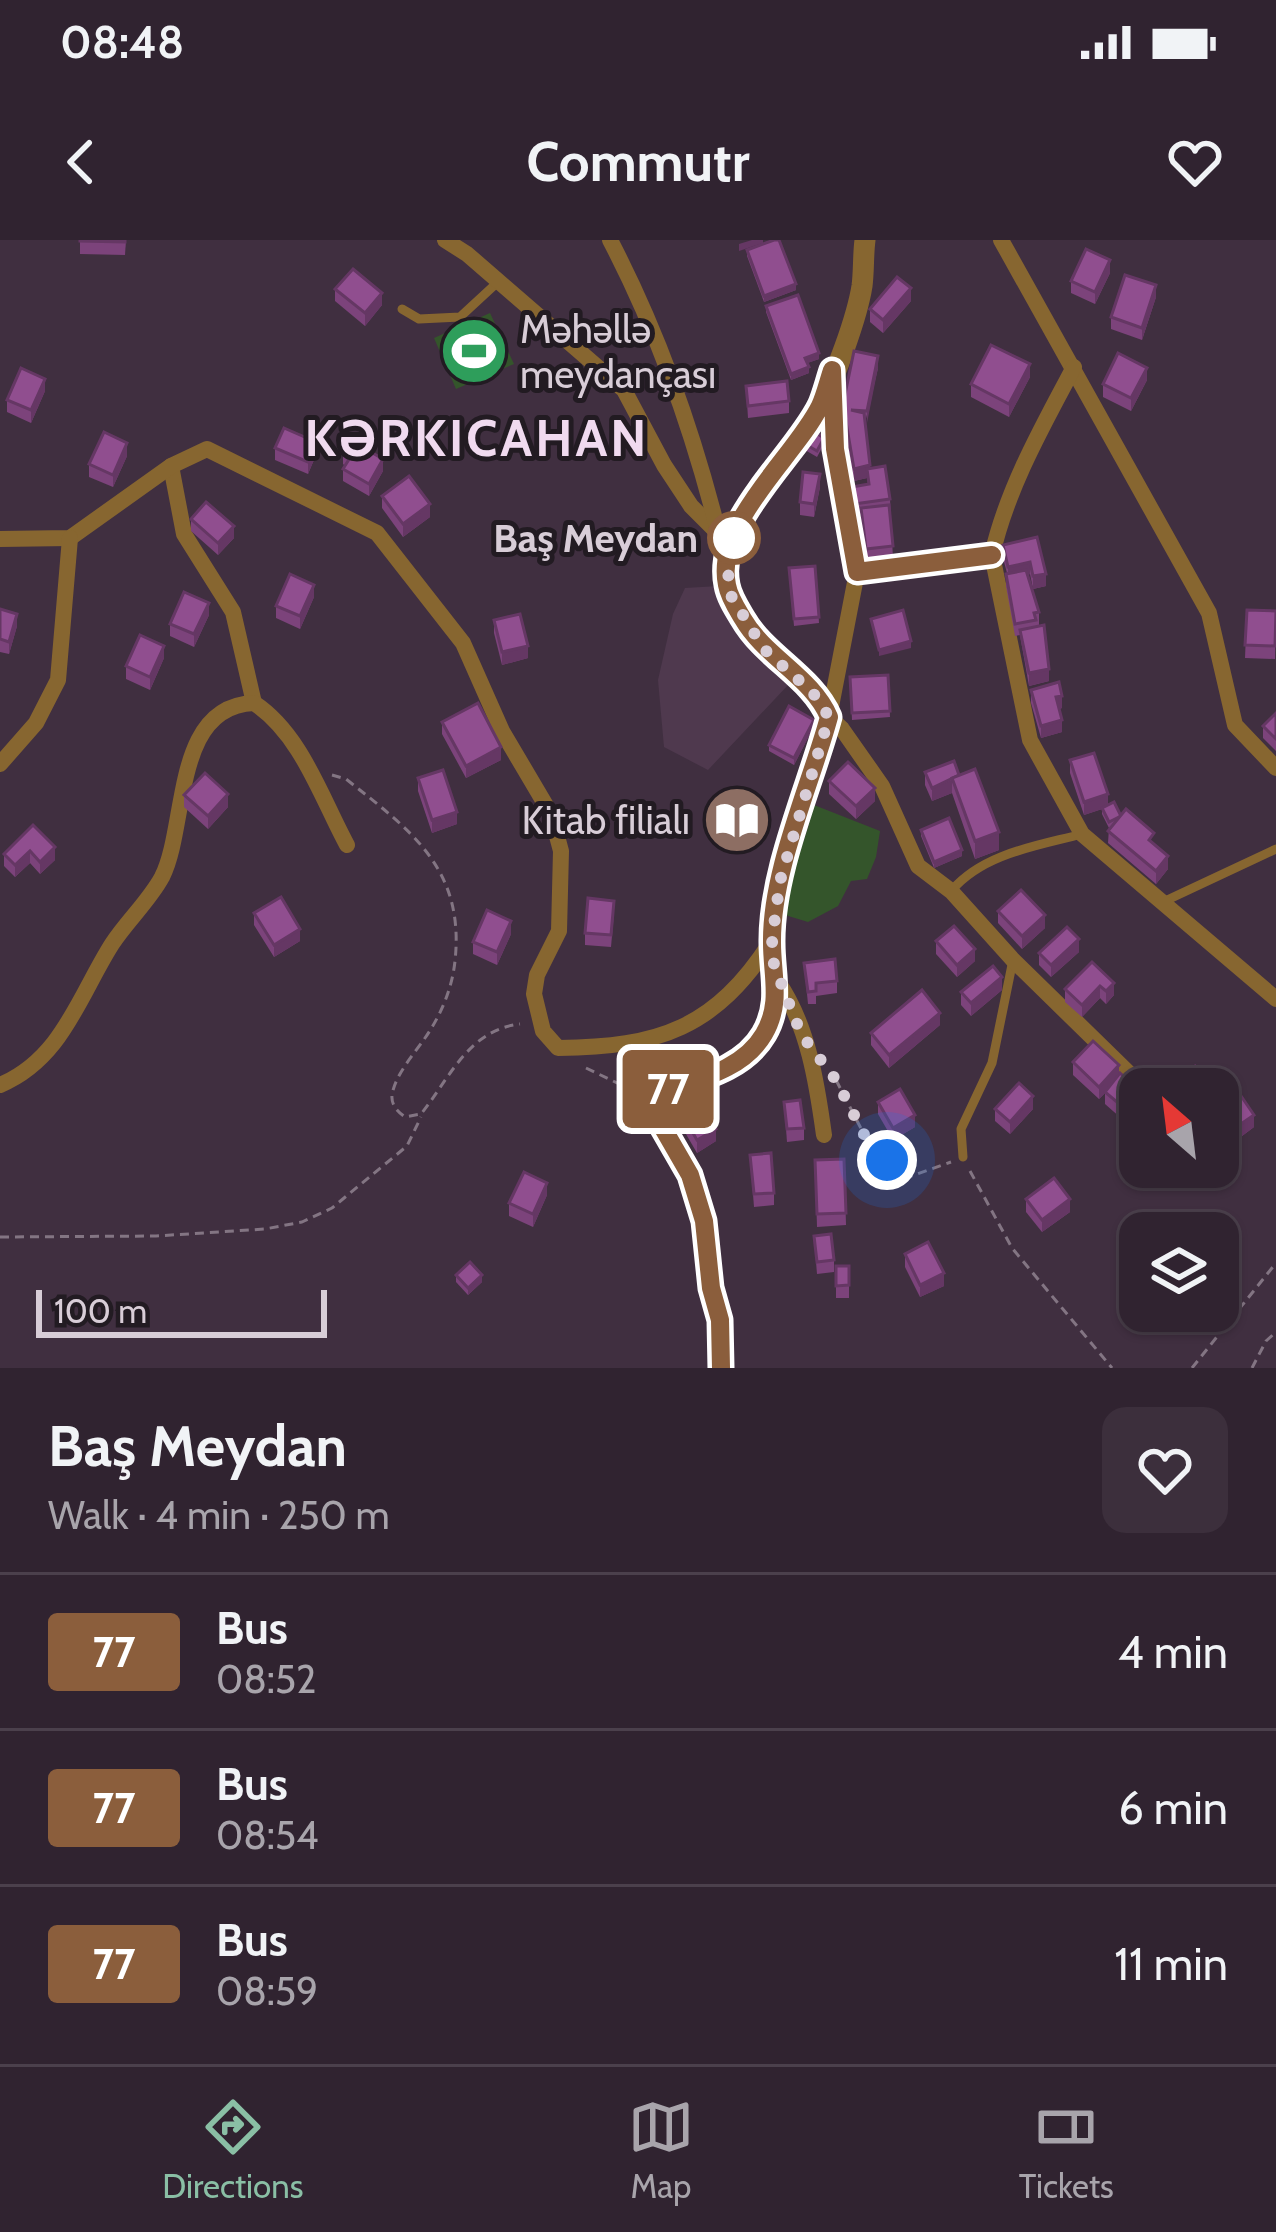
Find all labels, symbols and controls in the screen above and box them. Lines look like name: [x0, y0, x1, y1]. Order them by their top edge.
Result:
text: 08:48: [60, 15, 184, 69]
icon: back: [48, 129, 114, 195]
text: Commutr: [527, 129, 749, 195]
icon: heart: [1162, 129, 1228, 195]
place label: Məhəllə meydançası: [520, 305, 716, 398]
sports icon: Məhəllə meydançası: [439, 316, 509, 386]
district label: KƏRKICAHAN: [305, 407, 649, 469]
marker: Baş Meydan: [709, 513, 759, 563]
place label: Baş Meydan: [493, 514, 698, 562]
library icon: Kitab filialı: [702, 785, 772, 855]
place label: Kitab filialı: [522, 796, 690, 844]
line badge: 77: [614, 1050, 722, 1128]
text: 77: [647, 1063, 689, 1115]
north arrow: [1119, 1068, 1239, 1188]
map controls: [1119, 1068, 1239, 1332]
your location: [857, 1130, 917, 1190]
button: layers: [1119, 1212, 1239, 1332]
scale bar: [36, 1284, 327, 1337]
text: 100 m: [54, 1291, 147, 1331]
button: heart: [1102, 1407, 1228, 1533]
text: Baş Meydan: [48, 1411, 347, 1480]
text: Walk · 4 min · 250 m: [48, 1491, 390, 1539]
text: Bus: [216, 1601, 288, 1655]
text: 4 min: [1118, 1625, 1228, 1679]
text: 77: [93, 1626, 135, 1678]
text: 08:52: [216, 1655, 317, 1703]
text: Bus: [216, 1757, 288, 1811]
text: 6 min: [1118, 1781, 1228, 1835]
text: 77: [93, 1782, 135, 1834]
text: 08:54: [216, 1811, 319, 1859]
text: Bus: [216, 1913, 288, 1967]
text: 11 min: [1114, 1937, 1228, 1991]
text: 77: [93, 1938, 135, 1990]
text: 08:59: [216, 1967, 318, 2015]
tab: Directions: [162, 2094, 303, 2206]
tab: Map: [628, 2094, 694, 2206]
tab: Tickets: [1019, 2094, 1114, 2206]

